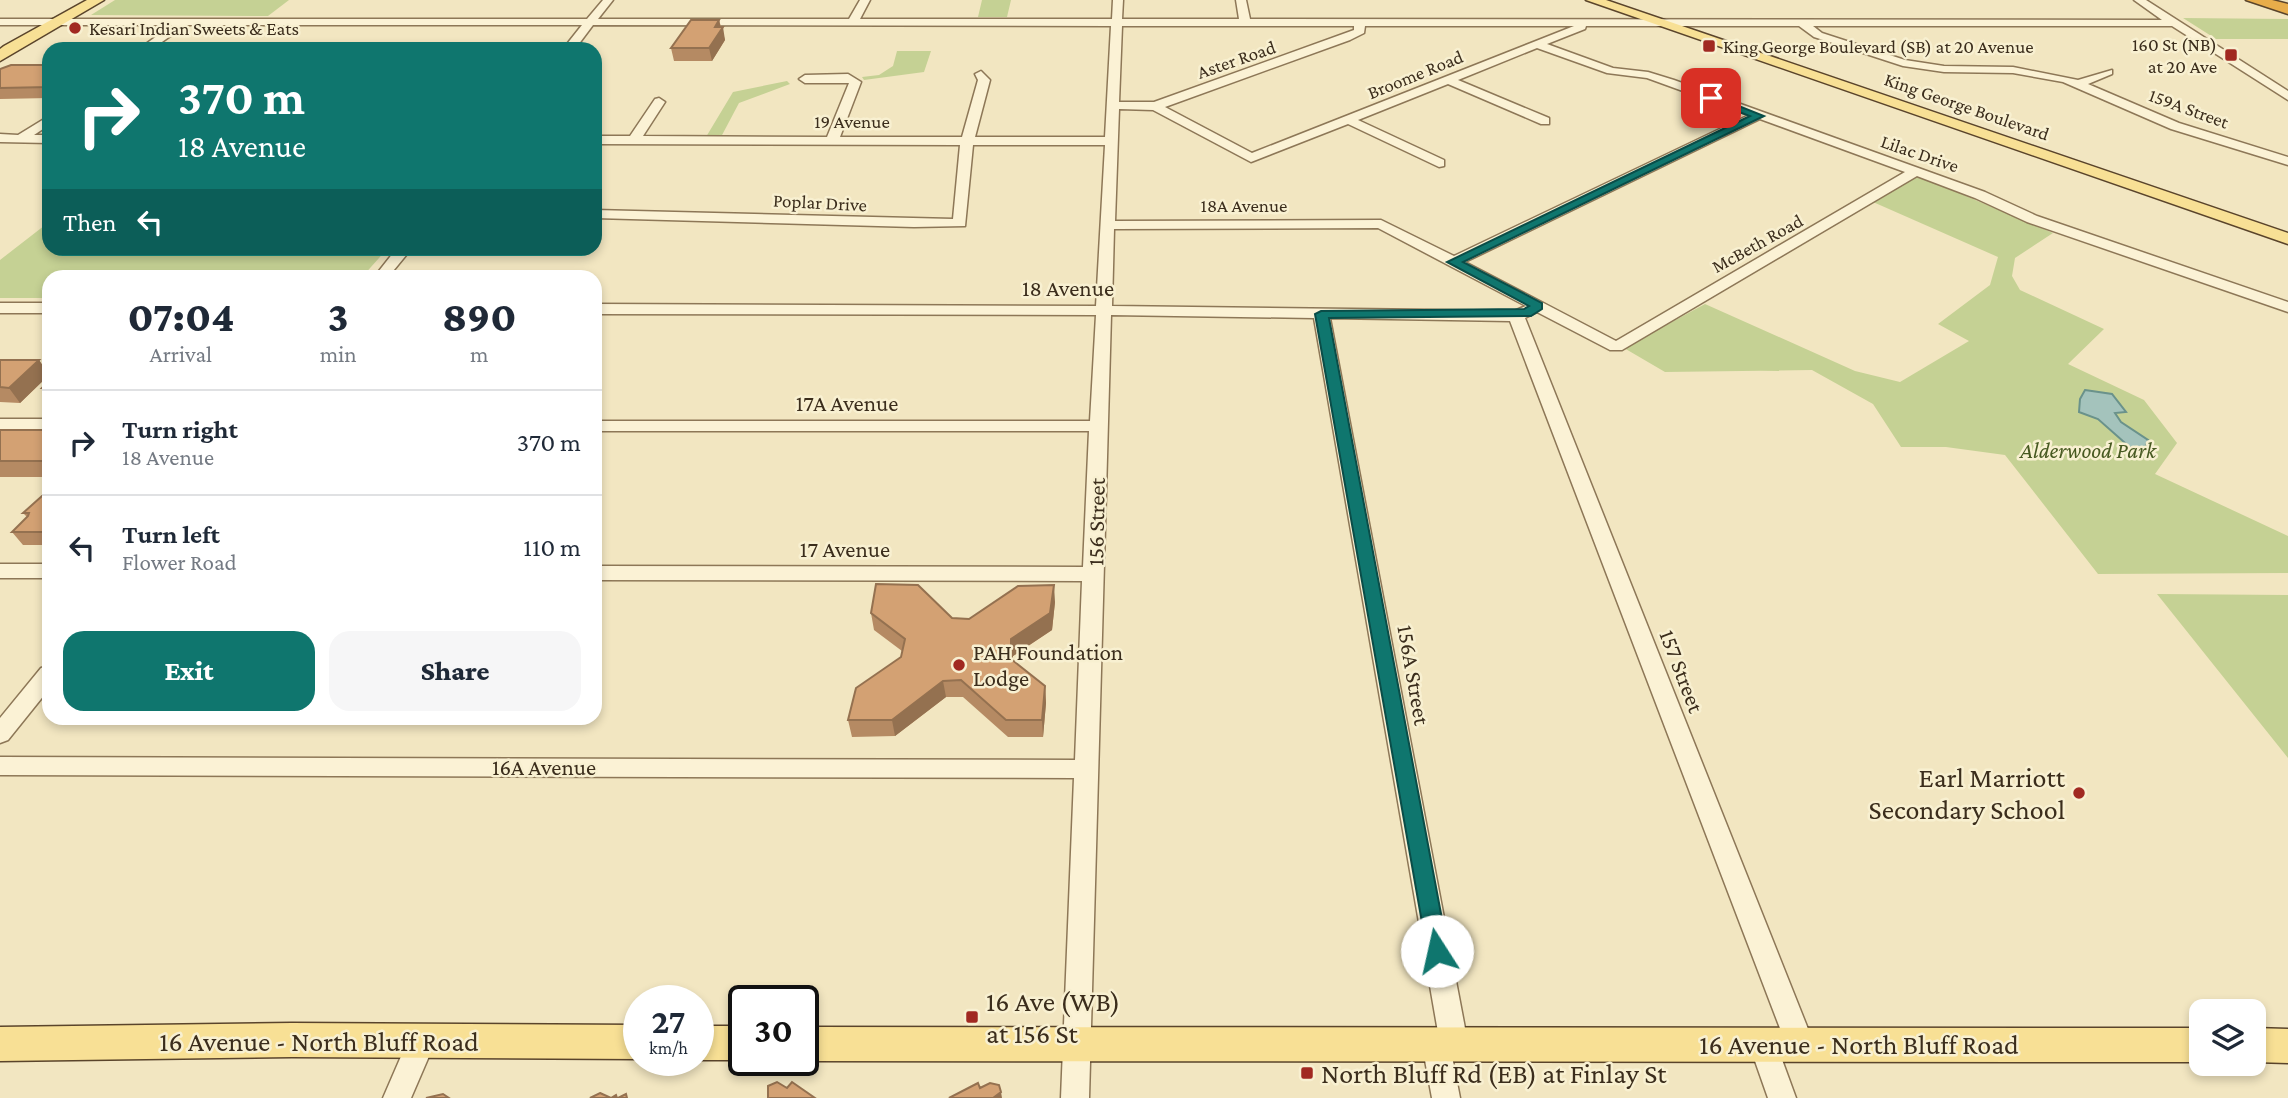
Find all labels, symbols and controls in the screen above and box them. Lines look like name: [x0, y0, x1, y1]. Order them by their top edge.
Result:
place label: Kesari Indian Sweets & Eats: [89, 18, 299, 39]
marker: Kesari Indian Sweets & Eats: [67, 20, 83, 36]
place label: 160 St (NB) at 20 Ave: [2132, 34, 2217, 77]
street label: Aster Road: [1194, 36, 1278, 83]
place label: King George Boulevard (SB) at 20 Avenue: [1723, 36, 2034, 58]
marker: King George Boulevard (SB) at 20 Avenue: [1701, 38, 1717, 54]
street label: Broome Road: [1364, 46, 1466, 103]
marker: 160 St (NB) at 20 Ave: [2223, 47, 2239, 63]
pin: [1681, 68, 1741, 128]
street label: King George Boulevard: [1882, 68, 2052, 145]
icon: right: [63, 70, 154, 161]
text: 370 m: [178, 70, 305, 125]
icon: arrive: [1692, 79, 1730, 117]
street label: 159A Street: [2146, 84, 2232, 133]
street label: 19 Avenue: [814, 111, 890, 132]
text: 18 Avenue: [178, 128, 306, 164]
street label: Lilac Drive: [1878, 130, 1962, 177]
street label: Poplar Drive: [772, 190, 867, 215]
street label: 18A Avenue: [1201, 195, 1287, 216]
icon: left: [131, 203, 169, 241]
text: Then: [63, 208, 117, 237]
street label: McBeth Road: [1708, 210, 1806, 277]
street label: 18 Avenue: [1022, 275, 1114, 301]
text: 07:04: [127, 293, 234, 340]
text: 3: [328, 293, 349, 340]
text: 890: [442, 293, 517, 340]
text: Arrival: [150, 341, 212, 367]
text: min: [320, 341, 357, 367]
text: m: [470, 341, 489, 367]
street label: 17A Avenue: [796, 390, 898, 416]
text: Turn right: [122, 415, 238, 444]
icon: right: [63, 424, 101, 462]
text: 370 m: [517, 428, 581, 457]
park label: Alderwood Park: [2019, 437, 2157, 463]
text: 18 Avenue: [122, 444, 214, 470]
street label: 156 Street: [1082, 477, 1110, 566]
text: Turn left: [122, 520, 220, 549]
icon: left: [63, 529, 101, 567]
text: 110 m: [523, 533, 581, 562]
street label: 17 Avenue: [800, 536, 890, 562]
text: Flower Road: [122, 549, 237, 575]
street label: 156A Street: [1392, 623, 1436, 727]
street label: 157 Street: [1654, 626, 1710, 716]
button: Exit: [63, 631, 315, 711]
button: Share: [329, 631, 581, 711]
place label: PAH Foundation Lodge: [973, 639, 1123, 691]
marker: PAH Foundation Lodge: [951, 657, 967, 673]
street label: 16A Avenue: [492, 754, 596, 780]
place label: Earl Marriott Secondary School: [1869, 762, 2066, 825]
marker: Earl Marriott Secondary School: [2071, 785, 2087, 801]
position arrow: [1400, 914, 1474, 988]
speed limit sign: 30: [728, 985, 819, 1076]
place label: 16 Ave (WB) at 156 St: [986, 986, 1120, 1049]
map controls: [2189, 999, 2266, 1076]
button: layers: [2189, 999, 2266, 1076]
text: 27: [652, 1002, 685, 1041]
marker: 16 Ave (WB) at 156 St: [964, 1009, 980, 1025]
street label: 16 Avenue - North Bluff Road: [159, 1026, 479, 1057]
street label: 16 Avenue - North Bluff Road: [1699, 1029, 2019, 1060]
text: km/h: [649, 1038, 688, 1058]
place label: North Bluff Rd (EB) at Finlay St: [1321, 1058, 1667, 1090]
marker: North Bluff Rd (EB) at Finlay St: [1299, 1065, 1315, 1081]

